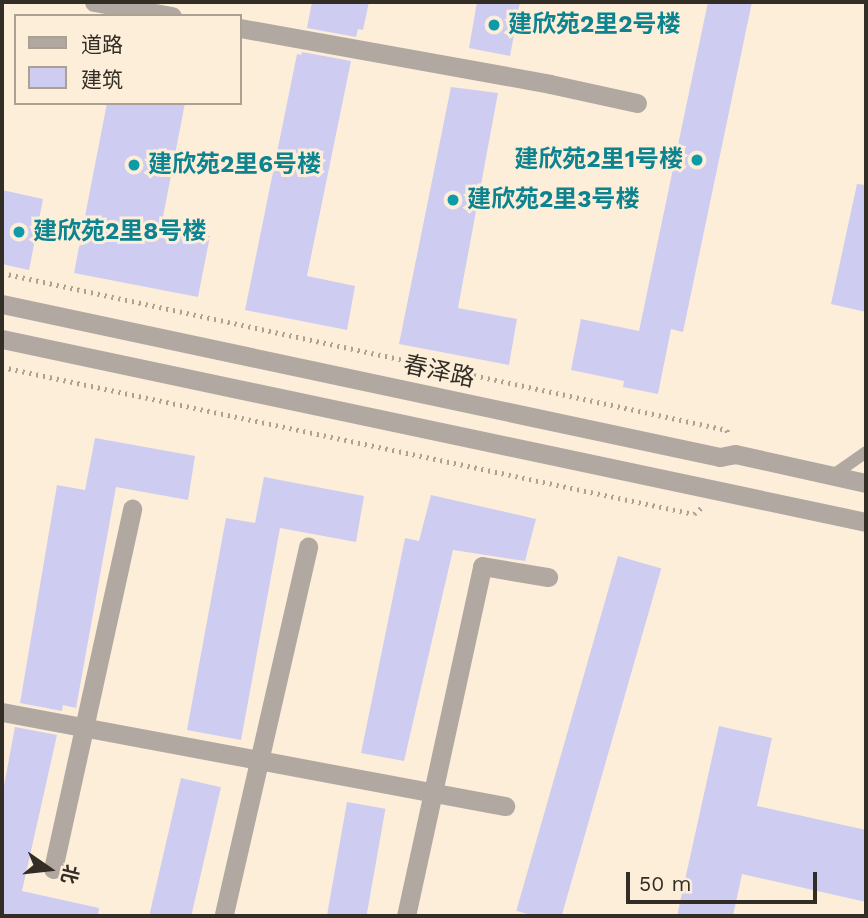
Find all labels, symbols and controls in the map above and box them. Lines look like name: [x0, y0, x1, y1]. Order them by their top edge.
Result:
place label: 建欣苑2里2号楼: [508, 11, 681, 39]
legend: [14, 14, 242, 105]
marker: 建欣苑2里2号楼: [486, 17, 502, 33]
text: 道路: [81, 32, 123, 57]
text: 建筑: [81, 67, 123, 92]
place label: 建欣苑2里1号楼: [514, 146, 683, 174]
place label: 建欣苑2里6号楼: [148, 151, 321, 179]
marker: 建欣苑2里1号楼: [689, 152, 705, 168]
marker: 建欣苑2里6号楼: [126, 157, 142, 173]
place label: 建欣苑2里3号楼: [467, 186, 640, 214]
marker: 建欣苑2里3号楼: [445, 192, 461, 208]
place label: 建欣苑2里8号楼: [33, 218, 206, 246]
marker: 建欣苑2里8号楼: [11, 224, 27, 240]
street label: 春泽路: [401, 350, 477, 394]
north arrow: [14, 834, 84, 904]
scale bar: [630, 858, 821, 902]
text: 北: [56, 862, 83, 886]
text: 50 m: [639, 871, 691, 896]

